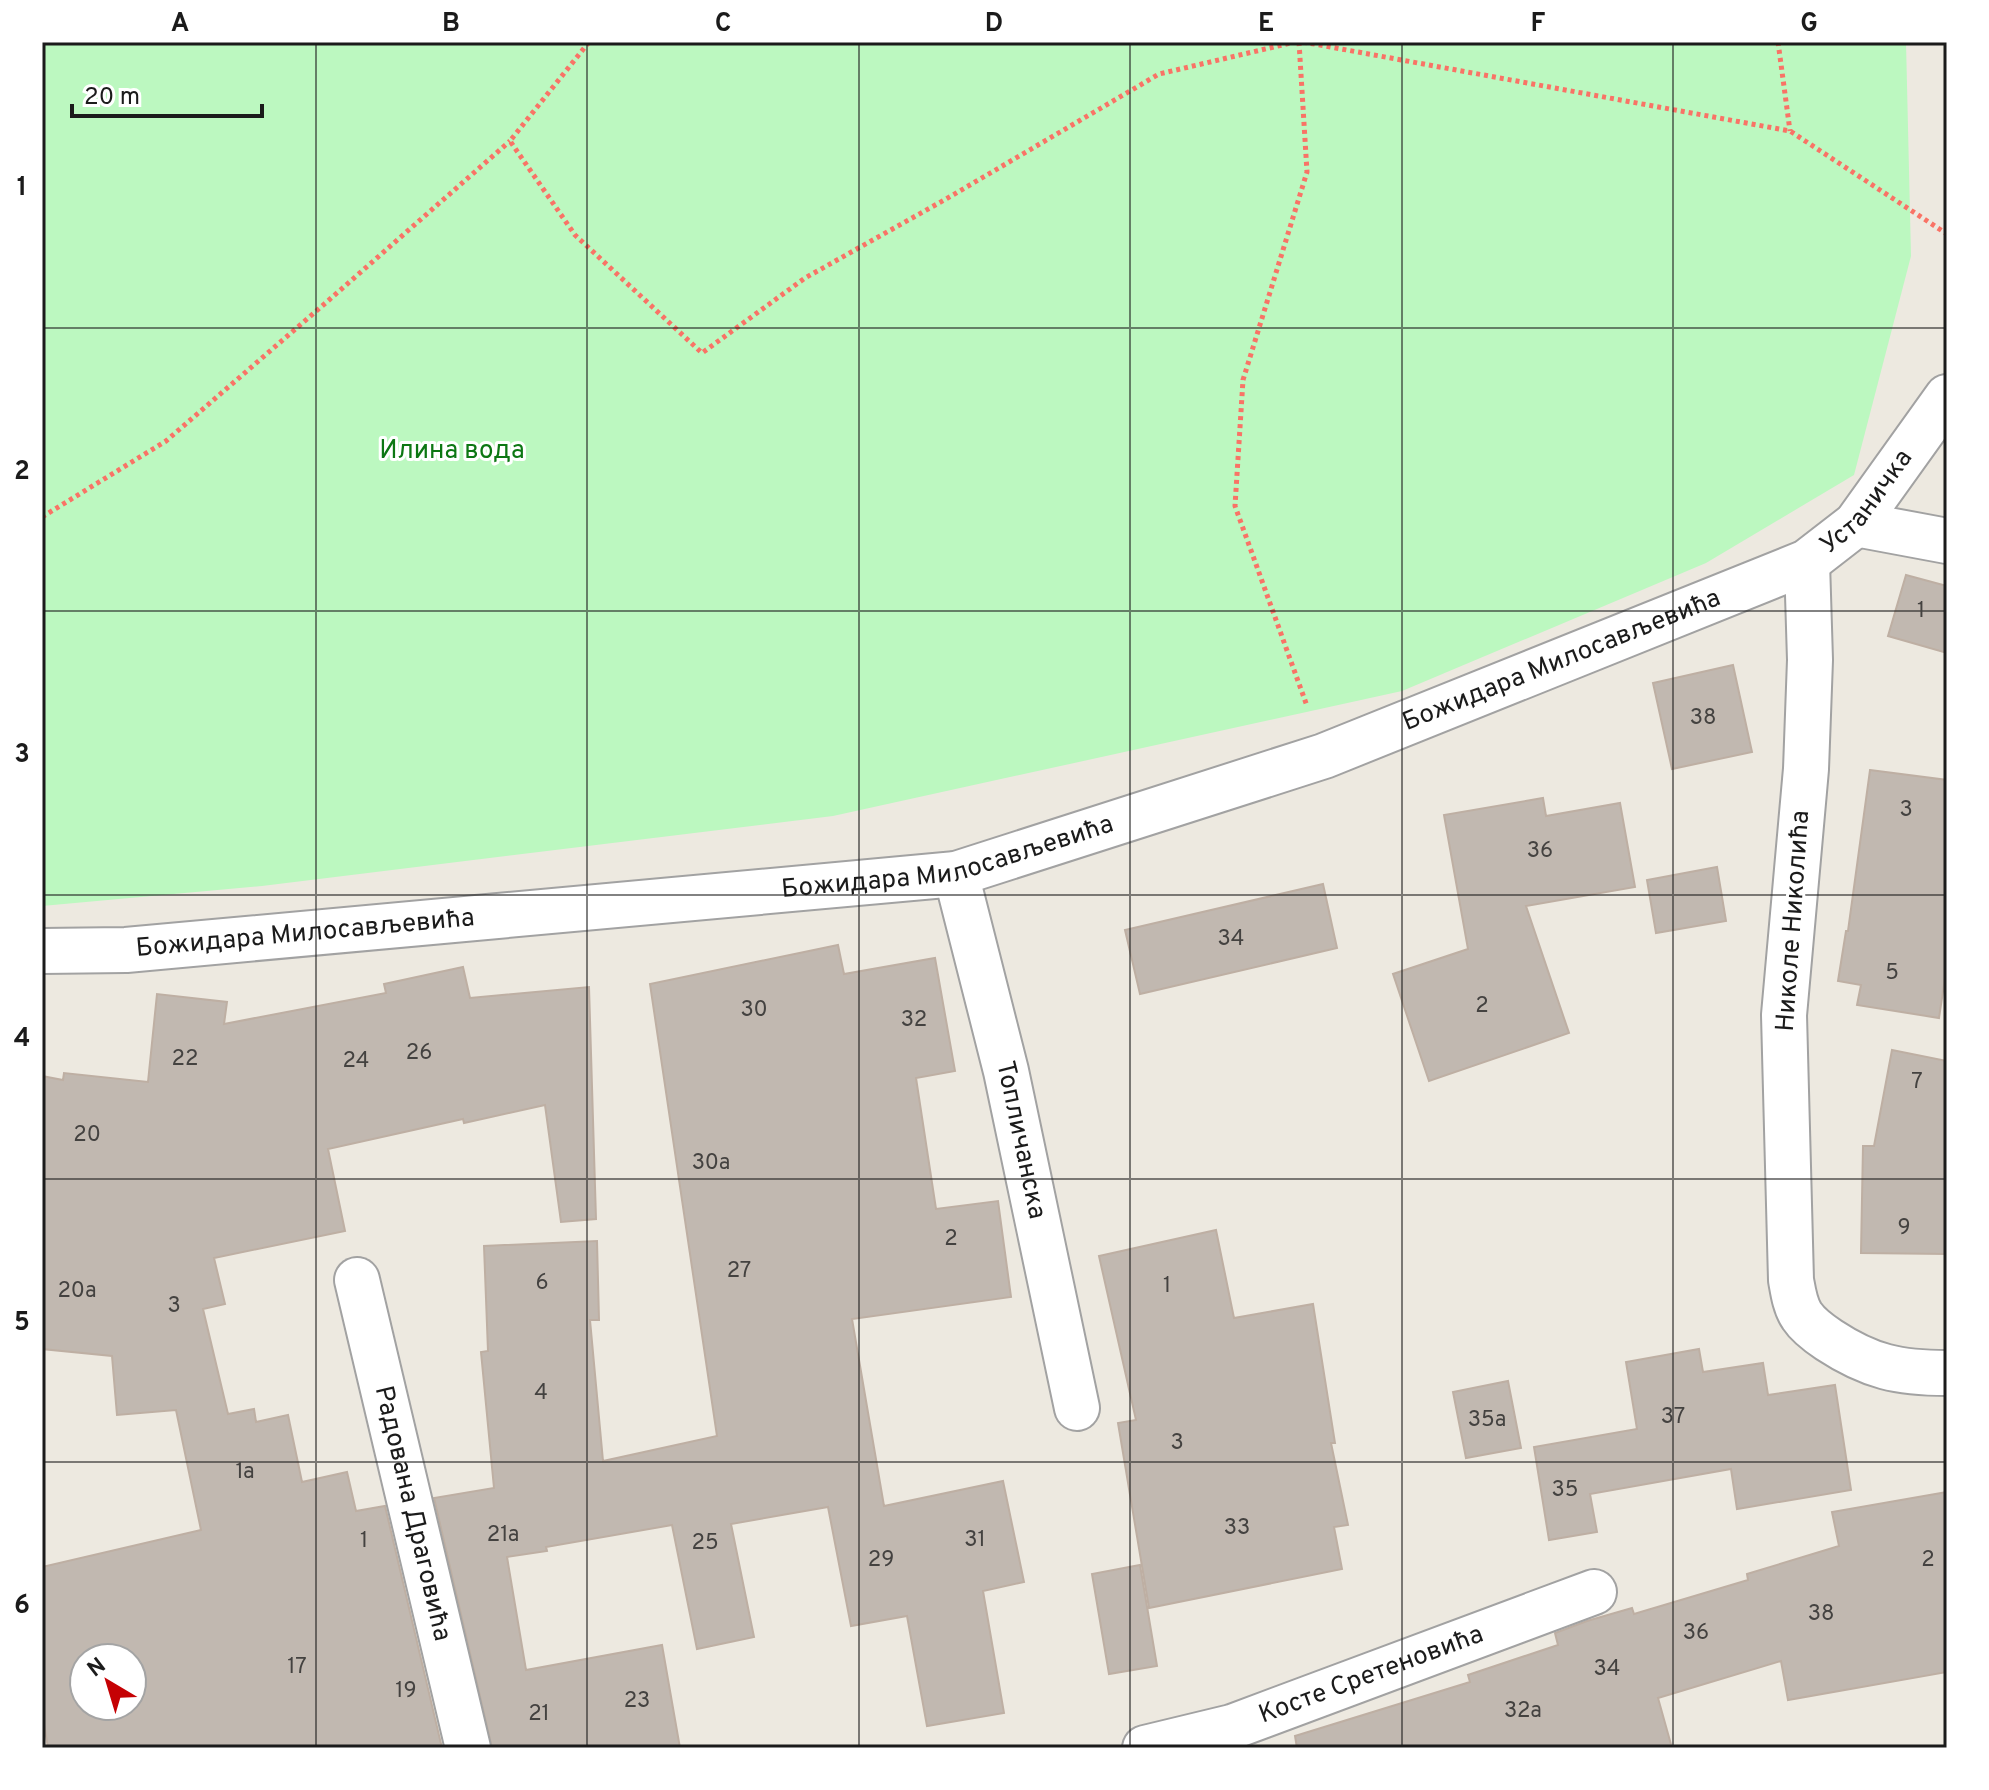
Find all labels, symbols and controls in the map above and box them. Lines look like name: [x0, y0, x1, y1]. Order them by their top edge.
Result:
text: A: [171, 8, 189, 41]
text: B: [442, 8, 460, 41]
text: C: [715, 8, 731, 41]
text: D: [985, 8, 1003, 41]
text: E: [1258, 8, 1274, 41]
text: F: [1531, 8, 1546, 41]
text: G: [1800, 8, 1818, 41]
scale bar: [72, 68, 262, 118]
text: 20 m: [84, 83, 140, 113]
text: 1: [17, 172, 27, 205]
park label: Илина вода: [379, 435, 525, 468]
street label: Устаничка: [1814, 443, 1920, 562]
text: 2: [14, 456, 30, 489]
street label: Божидара Милосављевића: [1398, 582, 1725, 739]
house number: 1: [1917, 598, 1925, 625]
house number: 38: [1690, 705, 1716, 732]
text: 3: [14, 739, 30, 772]
house number: 3: [1899, 797, 1913, 824]
street label: Божидара Милосављевића: [780, 808, 1118, 906]
street label: Николе Николића: [1770, 809, 1818, 1033]
house number: 36: [1527, 838, 1553, 865]
street label: Божидара Милосављевића: [134, 902, 476, 966]
house number: 34: [1218, 926, 1244, 953]
house number: 5: [1885, 960, 1899, 987]
house number: 2: [1475, 993, 1489, 1020]
house number: 30: [740, 997, 768, 1024]
house number: 32: [901, 1007, 927, 1034]
text: 4: [14, 1023, 30, 1056]
house number: 26: [406, 1040, 432, 1067]
house number: 22: [172, 1046, 198, 1073]
house number: 24: [343, 1048, 369, 1075]
street label: Топличанска: [988, 1058, 1053, 1222]
house number: 7: [1911, 1069, 1923, 1096]
house number: 20: [73, 1122, 101, 1149]
house number: 30a: [692, 1150, 730, 1177]
house number: 9: [1897, 1215, 1911, 1242]
house number: 2: [944, 1226, 958, 1253]
house number: 27: [727, 1258, 751, 1285]
house number: 6: [535, 1270, 549, 1297]
house number: 1: [1163, 1273, 1171, 1300]
house number: 20a: [57, 1278, 97, 1305]
house number: 3: [167, 1293, 181, 1320]
text: 5: [14, 1307, 30, 1340]
house number: 4: [534, 1380, 548, 1407]
street label: Радована Драговића: [366, 1383, 459, 1644]
house number: 37: [1661, 1404, 1685, 1431]
house number: 35a: [1468, 1407, 1506, 1434]
house number: 3: [1170, 1430, 1184, 1457]
house number: 1a: [235, 1459, 255, 1486]
house number: 35: [1552, 1477, 1578, 1504]
house number: 33: [1224, 1515, 1250, 1542]
house number: 21a: [487, 1522, 519, 1549]
house number: 31: [964, 1527, 986, 1554]
house number: 1: [360, 1528, 368, 1555]
house number: 25: [691, 1530, 719, 1557]
house number: 29: [868, 1547, 894, 1574]
house number: 2: [1921, 1547, 1935, 1574]
text: 6: [14, 1590, 30, 1623]
house number: 38: [1808, 1601, 1834, 1628]
street label: Косте Сретеновића: [1254, 1618, 1488, 1732]
house number: 36: [1683, 1620, 1709, 1647]
north arrow: [68, 1642, 148, 1722]
text: N: [83, 1653, 112, 1684]
house number: 17: [287, 1654, 307, 1681]
house number: 34: [1594, 1656, 1620, 1683]
house number: 19: [395, 1678, 417, 1705]
house number: 23: [624, 1688, 650, 1715]
house number: 32a: [1504, 1698, 1542, 1725]
house number: 21: [528, 1701, 550, 1728]

